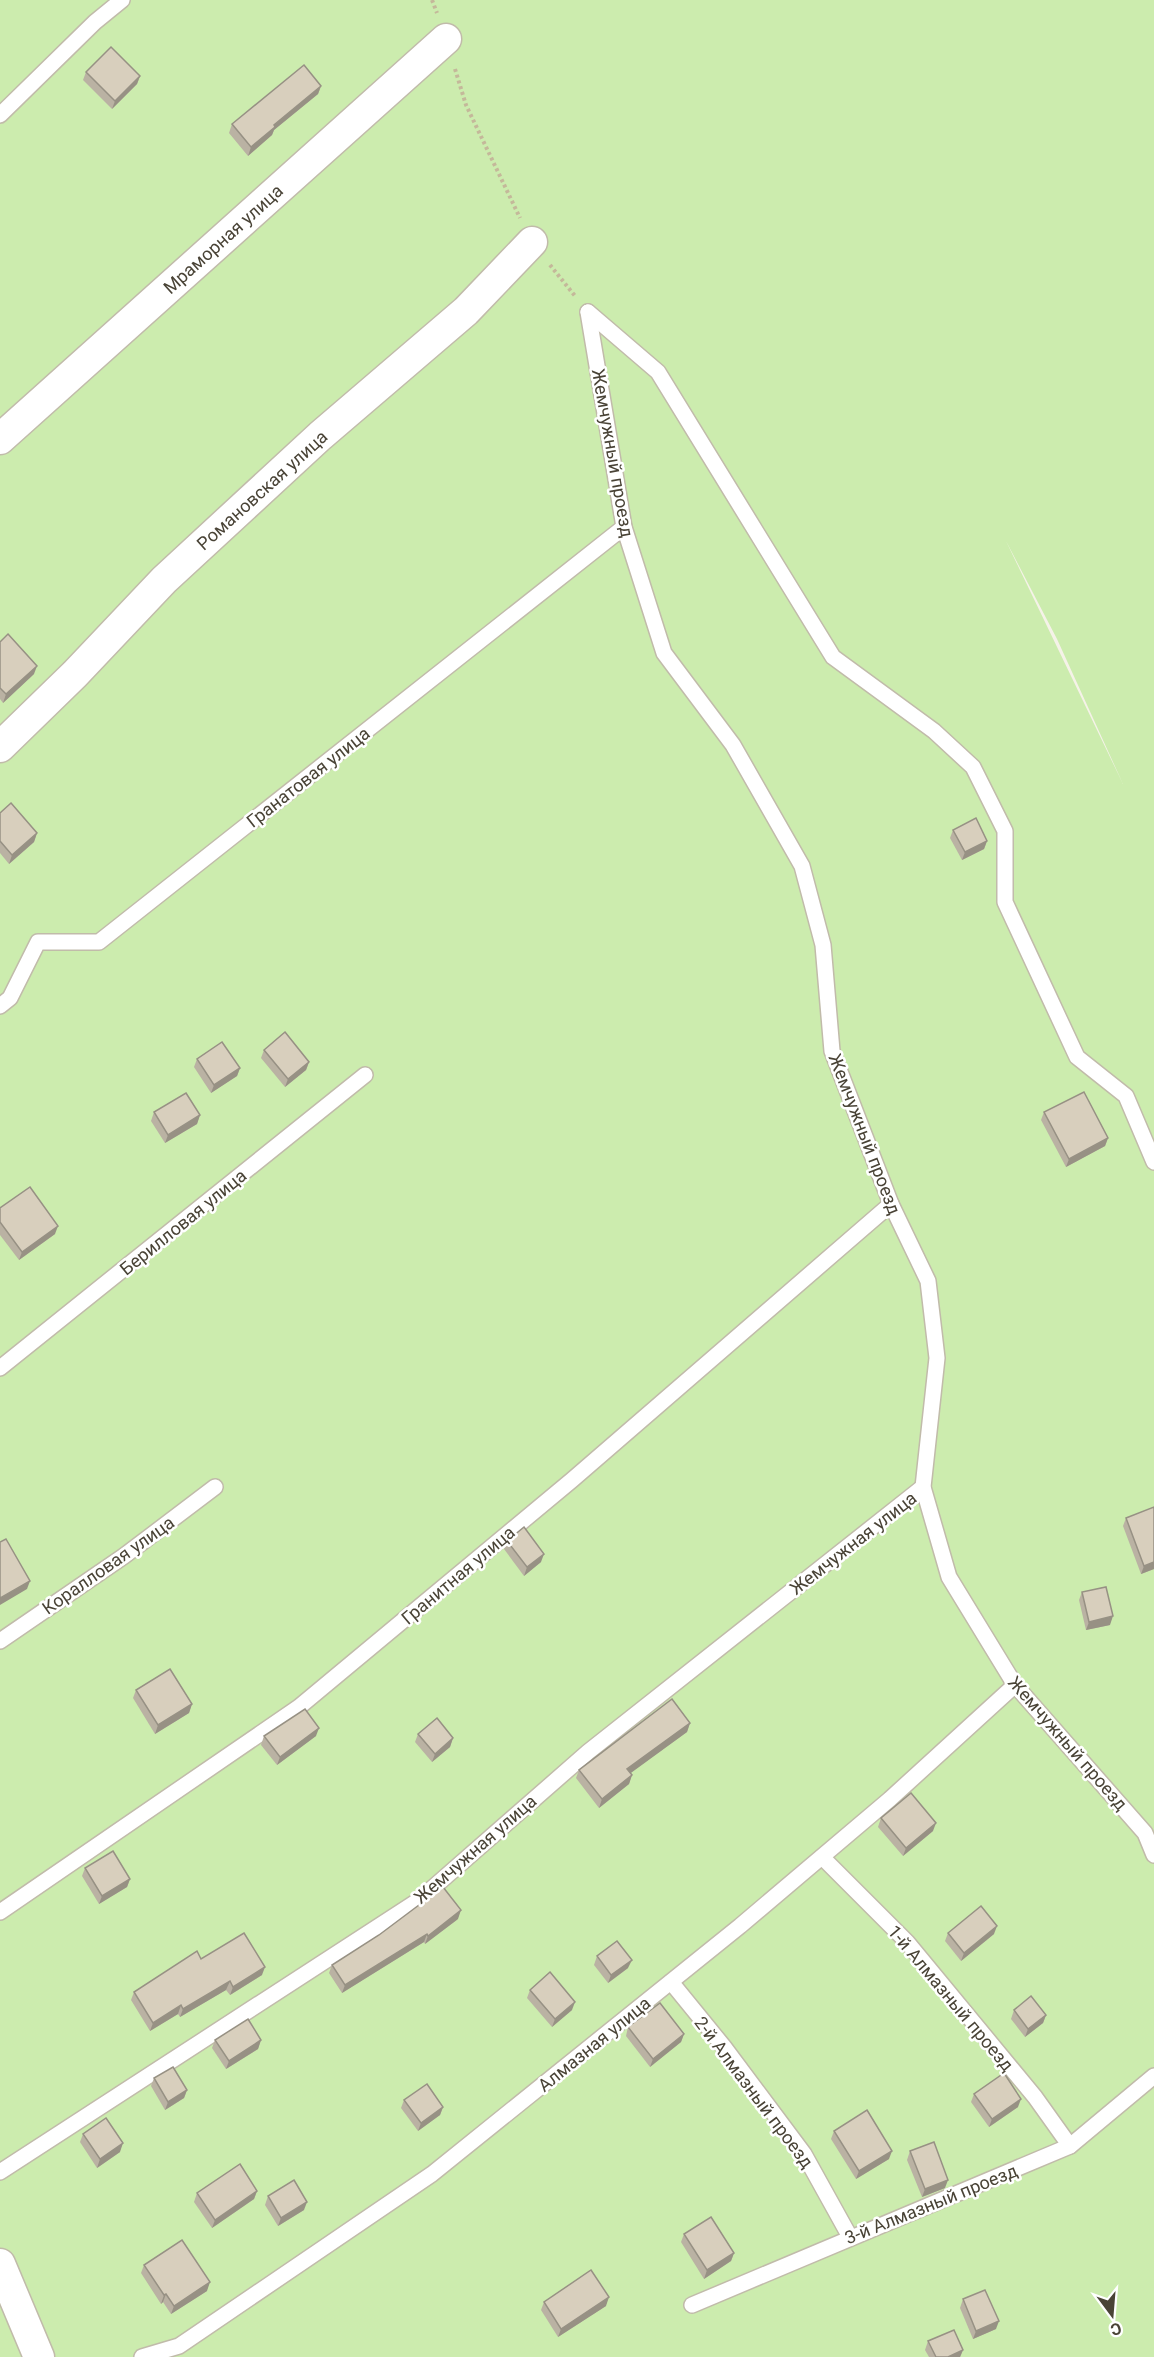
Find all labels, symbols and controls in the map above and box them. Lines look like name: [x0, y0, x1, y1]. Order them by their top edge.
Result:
street label: Мраморная улица: [159, 180, 287, 298]
street label: Жемчужный проезд: [588, 367, 638, 539]
street label: Романовская улица: [192, 426, 332, 554]
street label: Гранатовая улица: [242, 722, 374, 832]
street label: Жемчужный проезд: [825, 1051, 905, 1218]
street label: Берилловая улица: [116, 1165, 250, 1279]
street label: Жемчужная улица: [785, 1487, 921, 1599]
street label: Коралловая улица: [38, 1512, 178, 1618]
street label: Гранитная улица: [397, 1521, 519, 1629]
street label: Жемчужный проезд: [1004, 1672, 1132, 1814]
street label: Жемчужная улица: [410, 1790, 540, 1908]
street label: 1-й Алмазный проезд: [884, 1921, 1018, 2075]
street label: Алмазная улица: [534, 1992, 654, 2096]
street label: 2-й Алмазный проезд: [690, 2012, 818, 2172]
street label: 3-й Алмазный проезд: [842, 2160, 1020, 2248]
north arrow: [1082, 2285, 1142, 2345]
text: С: [1108, 2318, 1124, 2340]

